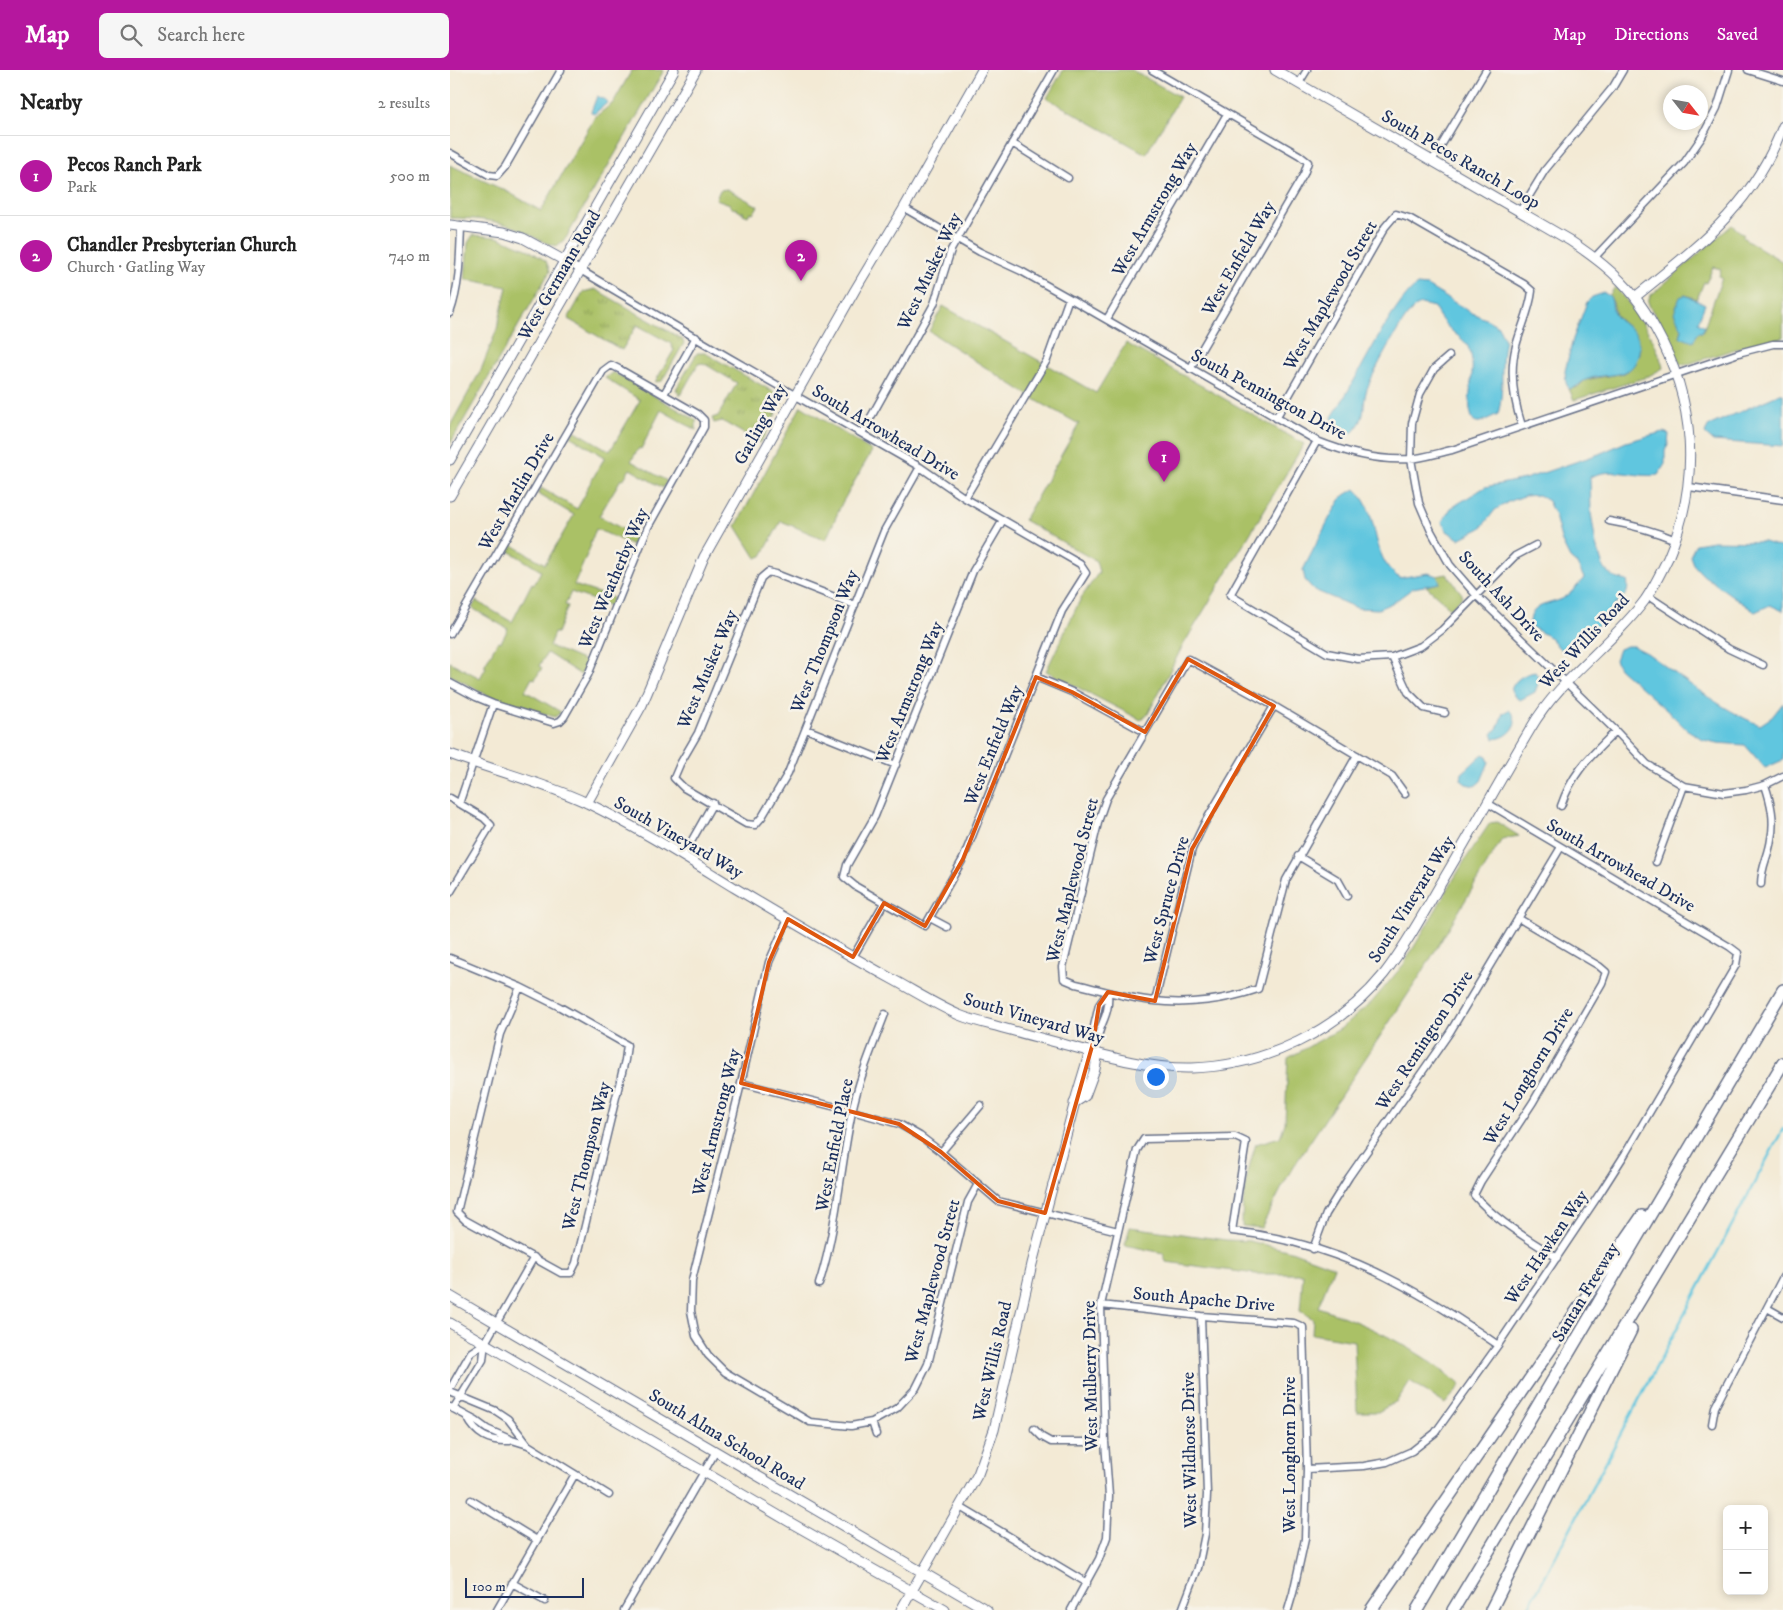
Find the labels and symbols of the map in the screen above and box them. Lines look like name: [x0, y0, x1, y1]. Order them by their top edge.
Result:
north arrow: [1663, 85, 1708, 130]
street label: South Pecos Ranch Loop: [1377, 105, 1544, 214]
street label: West Armstrong Way: [1107, 138, 1202, 281]
street label: West Enfield Way: [1197, 197, 1281, 320]
street label: West Germann Road: [513, 207, 606, 345]
street label: West Musket Way: [893, 209, 967, 335]
street label: West Maplewood Street: [1279, 217, 1383, 375]
pin: 2: [785, 240, 817, 281]
street label: South Pennington Drive: [1187, 345, 1350, 445]
street label: Gatling Way: [730, 380, 792, 469]
street label: South Arrowhead Drive: [808, 380, 963, 486]
street label: West Marlin Drive: [474, 428, 560, 555]
pin: 1: [1148, 441, 1180, 482]
street label: West Weatherby Way: [574, 504, 654, 653]
street label: South Ash Drive: [1453, 546, 1549, 647]
street label: West Thompson Way: [786, 566, 864, 717]
street label: West Willis Road: [1534, 589, 1635, 695]
street label: West Musket Way: [673, 606, 743, 733]
street label: West Armstrong Way: [871, 618, 949, 768]
street label: West Enfield Way: [959, 681, 1028, 810]
street label: South Vineyard Way: [610, 792, 748, 884]
street label: West Maplewood Street: [1042, 795, 1104, 966]
street label: South Arrowhead Drive: [1542, 814, 1699, 917]
street label: South Vineyard Way: [1364, 831, 1460, 967]
street label: West Spruce Drive: [1139, 834, 1195, 968]
street label: West Remington Drive: [1371, 967, 1478, 1115]
street label: South Vineyard Way: [961, 988, 1107, 1050]
street label: West Longhorn Drive: [1479, 1004, 1579, 1150]
street label: West Armstrong Way: [688, 1046, 746, 1199]
your location: [1143, 1064, 1169, 1090]
street label: West Enfield Place: [811, 1077, 859, 1215]
street label: West Thompson Way: [558, 1079, 616, 1234]
street label: West Hawken Way: [1500, 1186, 1594, 1310]
street label: West Maplewood Street: [900, 1197, 966, 1367]
street label: Santan Freeway: [1547, 1238, 1624, 1346]
street label: South Apache Drive: [1132, 1283, 1276, 1317]
street label: West Willis Road: [968, 1299, 1017, 1424]
street label: West Mulberry Drive: [1079, 1300, 1103, 1453]
street label: West Wildhorse Drive: [1178, 1372, 1202, 1529]
street label: West Longhorn Drive: [1279, 1377, 1301, 1534]
street label: South Alma School Road: [644, 1384, 809, 1495]
scale bar: [465, 1575, 584, 1598]

